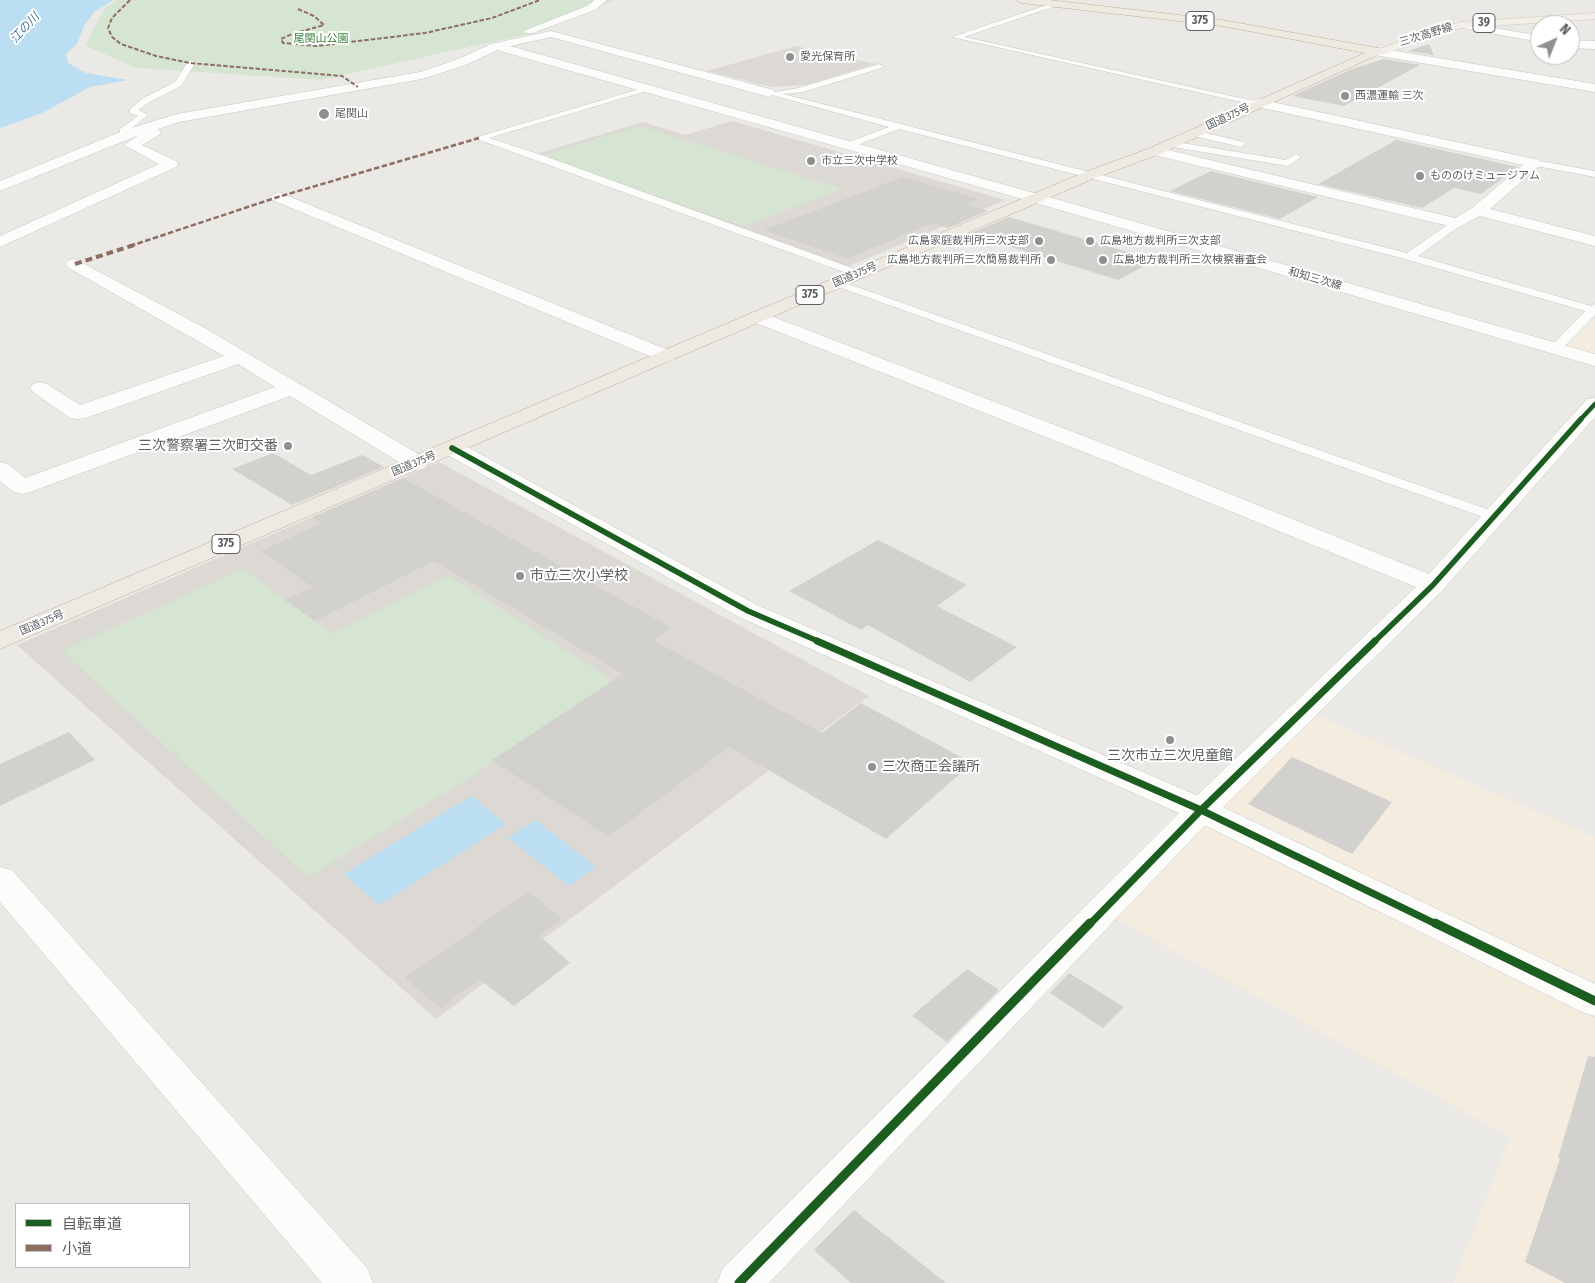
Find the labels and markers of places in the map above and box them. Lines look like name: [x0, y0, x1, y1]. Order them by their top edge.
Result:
place label: 愛光保育所: [800, 50, 855, 64]
marker: 愛光保育所: [784, 51, 796, 63]
place label: 西濃運輸 三次: [1355, 89, 1424, 103]
marker: 西濃運輸 三次: [1339, 90, 1351, 102]
marker: 尾関山: [317, 107, 331, 121]
place label: 尾関山: [335, 107, 368, 121]
place label: 市立三次中学校: [821, 154, 898, 168]
marker: 市立三次中学校: [805, 155, 817, 167]
place label: もののけミュージアム: [1430, 169, 1540, 183]
marker: もののけミュージアム: [1414, 170, 1426, 182]
place label: 広島家庭裁判所三次支部: [908, 234, 1029, 248]
place label: 広島地方裁判所三次支部: [1100, 234, 1221, 248]
marker: 広島家庭裁判所三次支部: [1033, 235, 1045, 247]
marker: 広島地方裁判所三次支部: [1084, 235, 1096, 247]
place label: 広島地方裁判所三次簡易裁判所: [887, 253, 1041, 267]
place label: 広島地方裁判所三次検察審査会: [1113, 253, 1267, 267]
marker: 広島地方裁判所三次簡易裁判所: [1045, 254, 1057, 266]
marker: 広島地方裁判所三次検察審査会: [1097, 254, 1109, 266]
place label: 三次警察署三次町交番: [138, 438, 278, 454]
marker: 三次警察署三次町交番: [282, 440, 294, 452]
place label: 市立三次小学校: [530, 568, 628, 584]
marker: 市立三次小学校: [514, 570, 526, 582]
marker: 三次市立三次児童館: [1164, 734, 1176, 746]
place label: 三次市立三次児童館: [1107, 748, 1233, 764]
place label: 三次商工会議所: [882, 759, 980, 775]
marker: 三次商工会議所: [866, 761, 878, 773]

